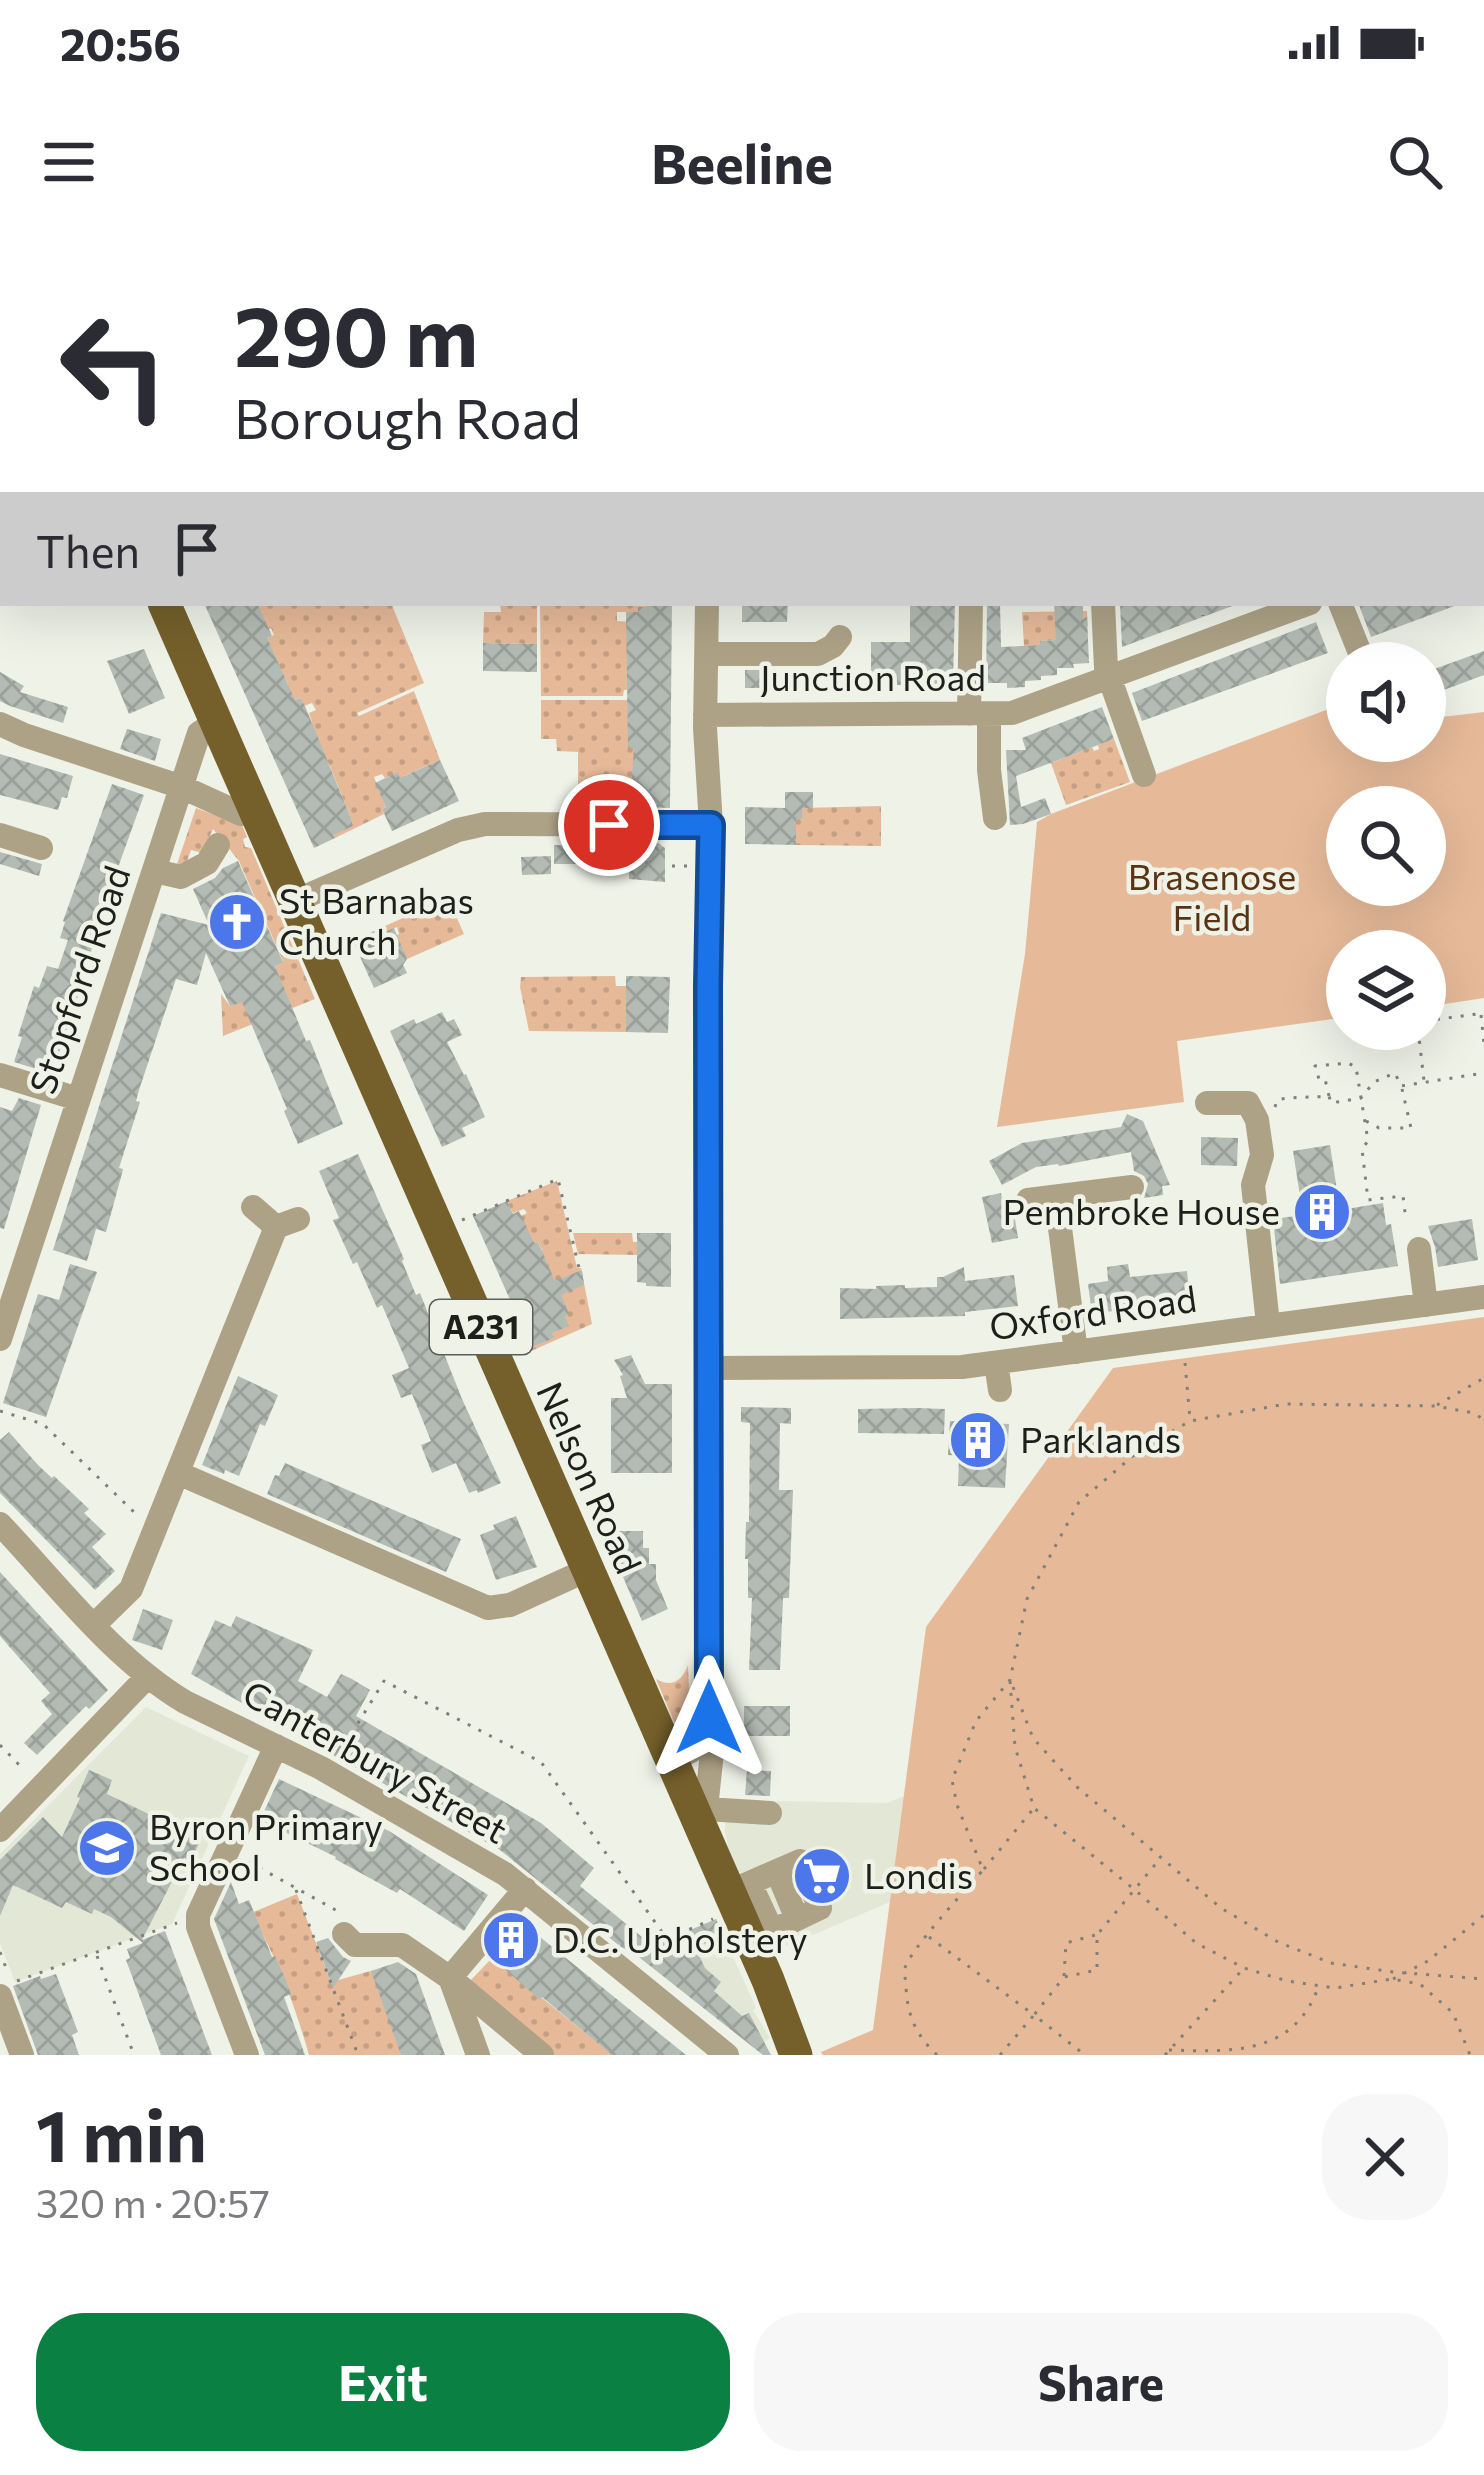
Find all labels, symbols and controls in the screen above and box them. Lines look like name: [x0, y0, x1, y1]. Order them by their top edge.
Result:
text: 20:56: [60, 15, 181, 70]
icon: menu: [36, 129, 102, 195]
text: Beeline: [651, 129, 833, 195]
icon: search: [1382, 129, 1448, 195]
text: 290 m: [234, 282, 478, 384]
icon: left: [36, 288, 192, 444]
text: Borough Road: [234, 384, 581, 450]
icon: arrive: [164, 516, 230, 582]
text: Then: [36, 522, 140, 577]
map controls: [1326, 642, 1446, 1050]
button: sound: [1326, 642, 1446, 762]
street label: Junction Road: [760, 654, 986, 698]
pin: [558, 774, 660, 876]
button: search: [1326, 786, 1446, 906]
icon: arrive: [576, 792, 642, 858]
park label: Brasenose Field: [1128, 853, 1296, 938]
street label: Stopford Road: [19, 860, 138, 1099]
place label: St Barnabas Church: [279, 877, 474, 962]
church icon: St Barnabas Church: [206, 891, 268, 953]
button: layers: [1326, 930, 1446, 1050]
building icon: Pembroke House: [1291, 1181, 1353, 1243]
place label: Pembroke House: [1003, 1188, 1280, 1232]
street label: Oxford Road: [986, 1275, 1199, 1347]
road number: A231: [430, 1300, 532, 1354]
street label: Nelson Road: [529, 1375, 653, 1580]
building icon: Parklands: [947, 1409, 1009, 1471]
place label: Parklands: [1020, 1416, 1181, 1460]
position arrow: [646, 1655, 772, 1781]
street label: Canterbury Street: [236, 1669, 516, 1851]
place label: Byron Primary School: [149, 1803, 383, 1888]
school or university icon: Byron Primary School: [76, 1817, 138, 1879]
supermarket icon: Londis: [791, 1845, 853, 1907]
place label: Londis: [864, 1852, 973, 1896]
building icon: D.C. Upholstery: [480, 1909, 542, 1971]
place label: D.C. Upholstery: [553, 1916, 808, 1960]
text: 1 min: [36, 2089, 207, 2177]
button: close: [1322, 2094, 1448, 2220]
text: 320 m · 20:57: [36, 2178, 270, 2226]
button: Exit: [36, 2313, 730, 2451]
button: Share: [754, 2313, 1448, 2451]

